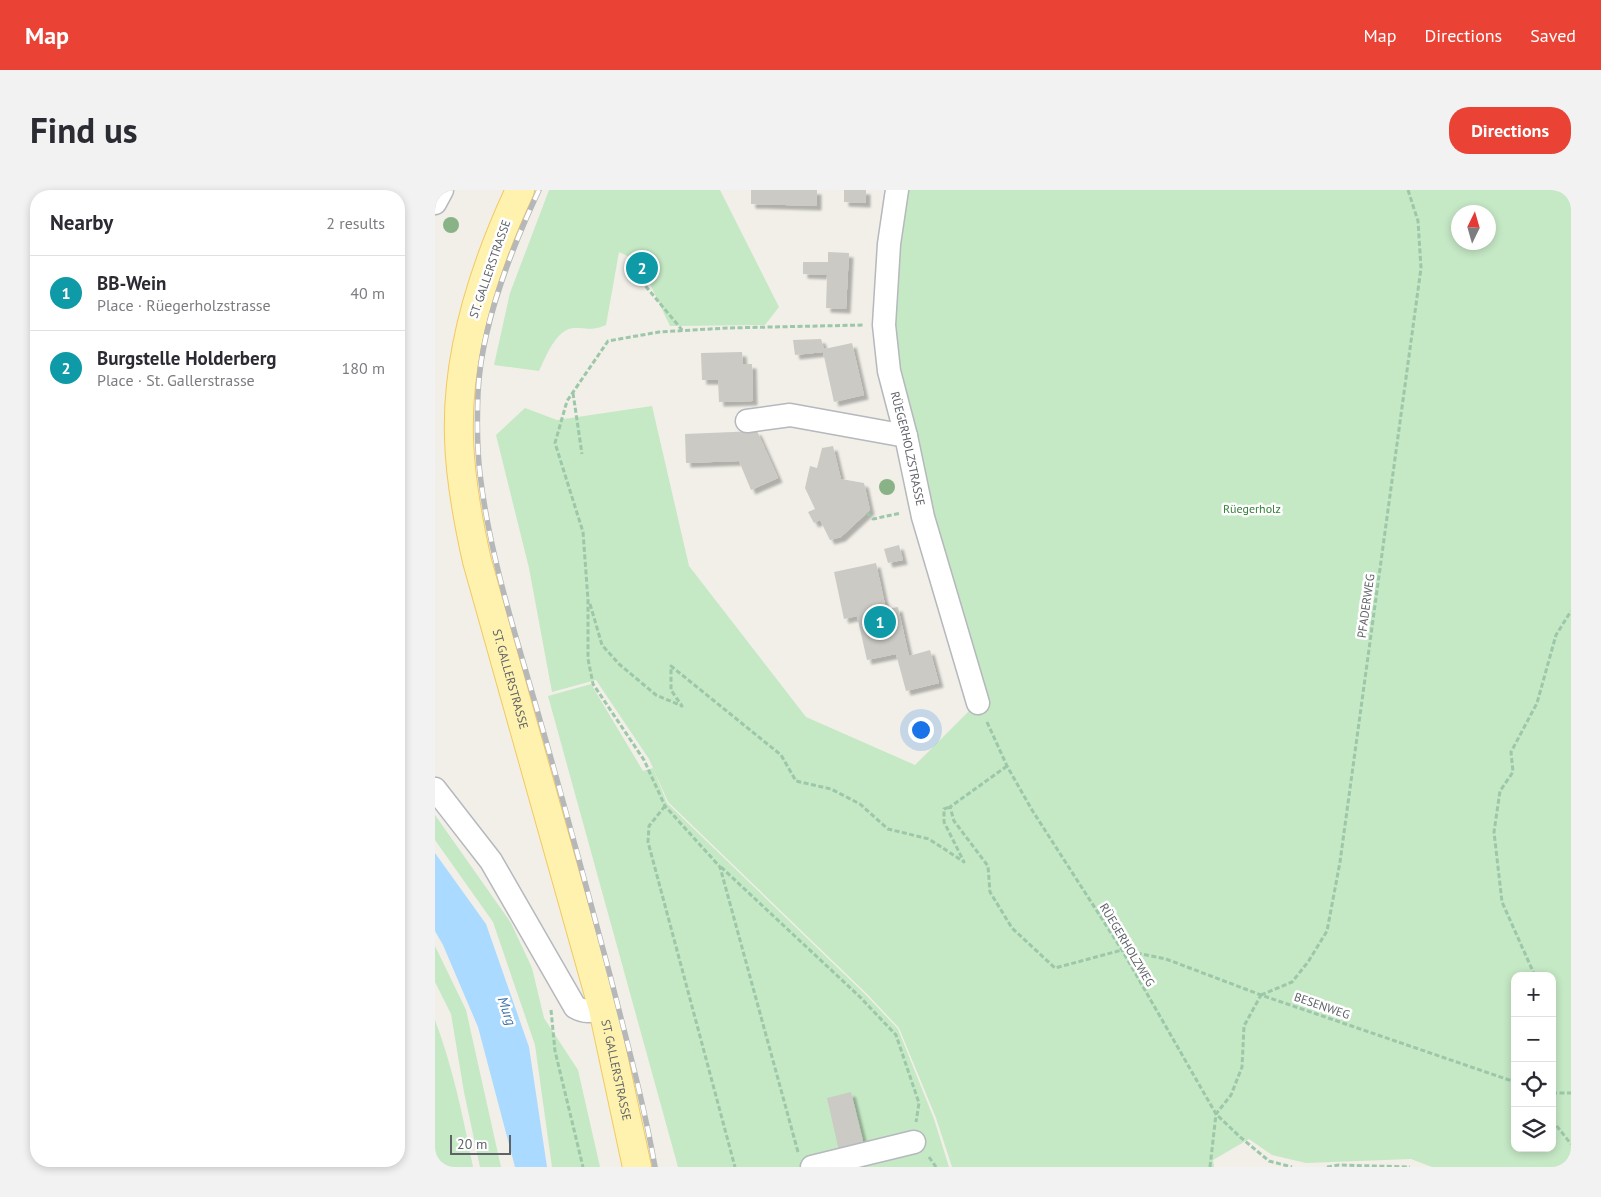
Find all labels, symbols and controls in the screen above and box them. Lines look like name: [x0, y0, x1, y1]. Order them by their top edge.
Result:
text: Map: [25, 20, 69, 51]
text: Map: [1364, 24, 1396, 47]
text: Directions: [1424, 24, 1502, 47]
text: Saved: [1530, 24, 1576, 47]
text: Find us: [30, 107, 138, 153]
button: Directions: [1449, 107, 1571, 154]
north arrow: [1451, 205, 1496, 250]
text: Nearby: [50, 209, 113, 236]
text: 2 results: [326, 213, 385, 233]
street label: ST. GALLERSTRASSE: [466, 218, 513, 320]
pin: 2: [626, 249, 658, 287]
text: BB-Wein: [97, 271, 166, 295]
text: 1: [61, 283, 71, 303]
text: 40 m: [350, 283, 385, 303]
text: Place · Rüegerholzstrasse: [97, 295, 271, 315]
text: Burgstelle Holderberg: [97, 346, 277, 370]
text: 2: [61, 358, 71, 378]
text: 180 m: [342, 358, 385, 378]
text: Place · St. Gallerstrasse: [97, 370, 255, 390]
street label: RÜEGERHOLZSTRASSE: [888, 390, 928, 507]
park label: Rüegerholz: [1223, 501, 1281, 516]
street label: PFADERWEG: [1354, 573, 1377, 639]
pin: 1: [864, 603, 896, 641]
street label: ST. GALLERSTRASSE: [490, 627, 532, 731]
your location: [908, 717, 934, 743]
street label: RÜEGERHOLZWEG: [1097, 900, 1158, 989]
map controls: [1511, 972, 1556, 1152]
button: +: [1511, 972, 1556, 1017]
street label: BESENWEG: [1292, 989, 1352, 1022]
water label: Murg: [494, 994, 520, 1028]
button: −: [1511, 1017, 1556, 1062]
street label: ST. GALLERSTRASSE: [598, 1018, 635, 1122]
button: locate: [1511, 1062, 1556, 1107]
button: layers: [1511, 1107, 1556, 1152]
scale bar: [450, 1132, 511, 1155]
text: 20 m: [457, 1135, 487, 1153]

